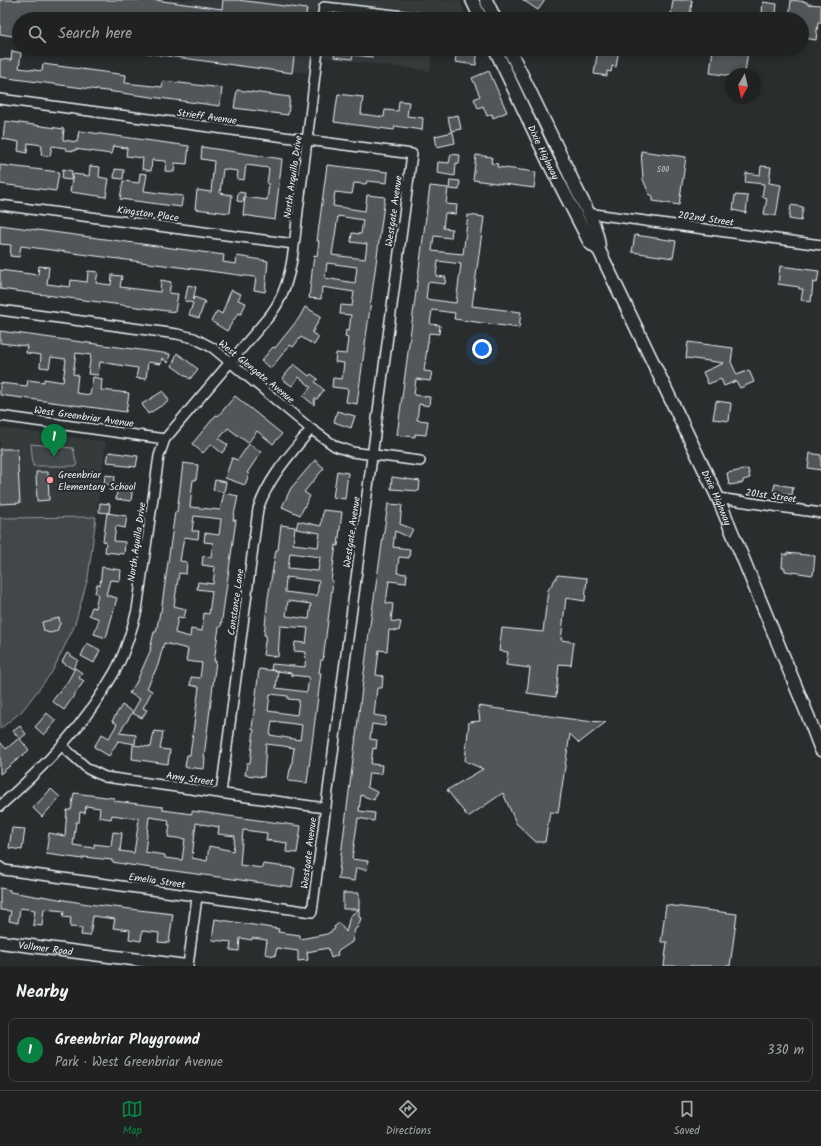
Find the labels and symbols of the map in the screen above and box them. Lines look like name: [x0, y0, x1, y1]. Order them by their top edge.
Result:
north arrow: [725, 68, 761, 104]
street label: Strieff Avenue: [176, 105, 238, 129]
street label: Dixie Highway: [523, 122, 563, 183]
street label: North Arquilla Drive: [279, 134, 307, 220]
house number: 500: [657, 163, 669, 176]
street label: Westgate Avenue: [381, 174, 407, 248]
street label: Kingston Place: [116, 202, 180, 226]
street label: 202nd Street: [677, 207, 735, 231]
street label: West Glengate Avenue: [215, 336, 298, 408]
your location: [472, 339, 492, 359]
street label: West Greenbriar Avenue: [33, 402, 135, 432]
pin: 1: [41, 424, 67, 457]
place label: Greenbriar Elementary School: [58, 467, 136, 495]
street label: Dixie Highway: [697, 467, 736, 528]
marker: Greenbriar Elementary School: [45, 475, 55, 485]
street label: 201st Street: [744, 484, 798, 508]
street label: Westgate Avenue: [339, 495, 365, 569]
street label: North Aquilla Drive: [123, 501, 151, 583]
street label: Constance Lane: [223, 567, 249, 636]
street label: Amy Street: [165, 768, 215, 790]
street label: Westgate Avenue: [297, 816, 321, 890]
street label: Emelia Street: [127, 869, 186, 893]
street label: Vollmer Road: [17, 937, 75, 960]

